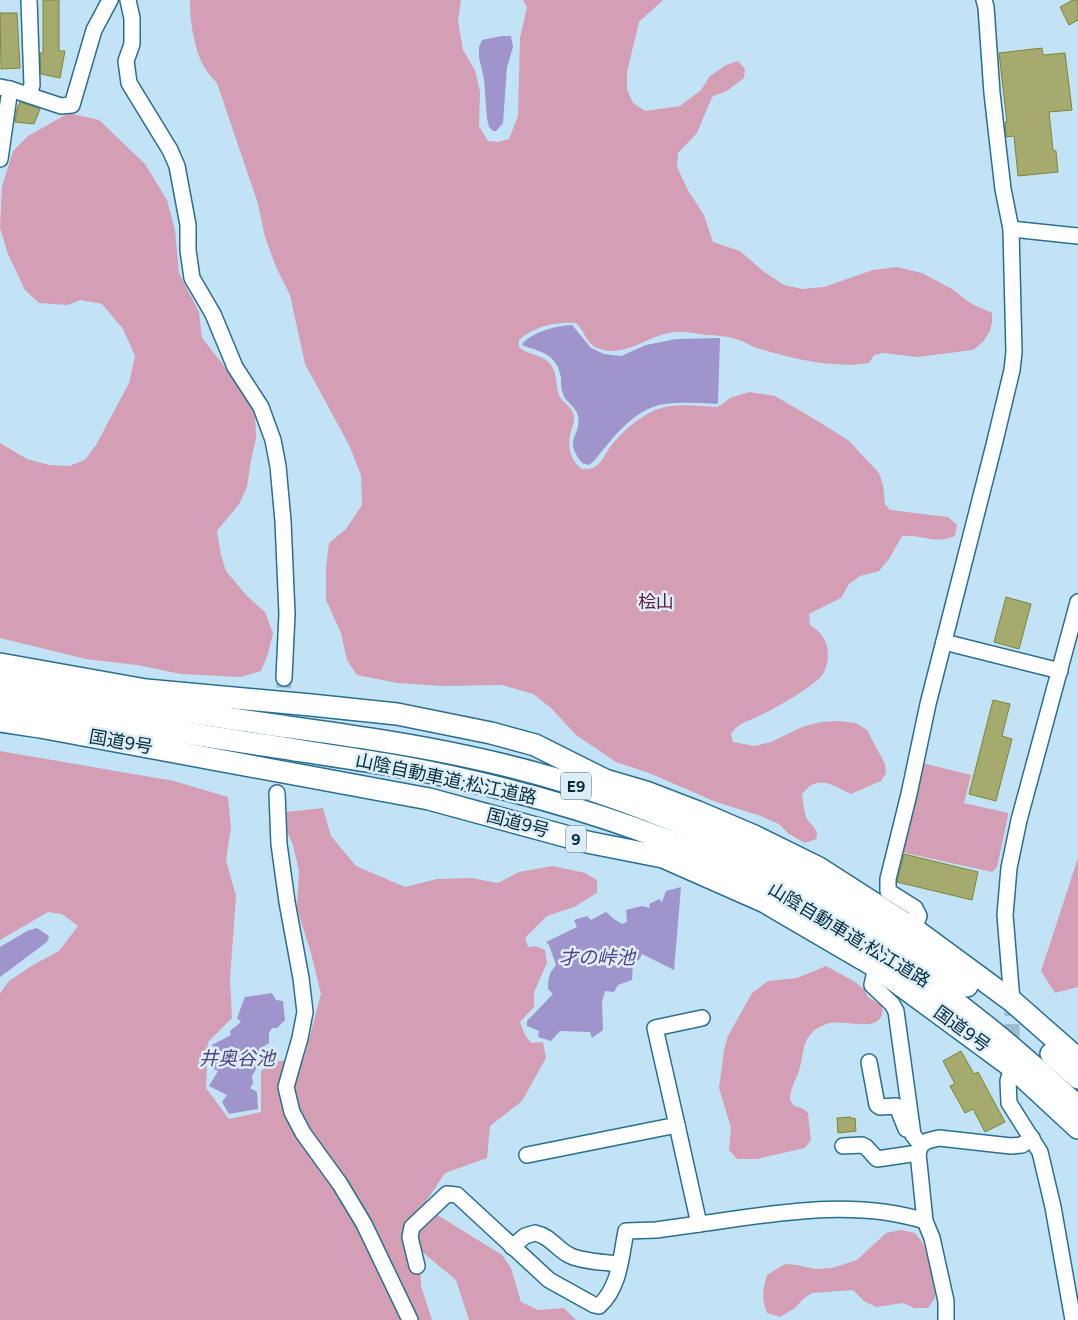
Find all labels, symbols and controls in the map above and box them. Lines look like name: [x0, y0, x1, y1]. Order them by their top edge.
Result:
park label: 桧山: [638, 591, 674, 613]
street label: 国道9号: [87, 726, 155, 758]
street label: 山陰自動車道;松江道路: [353, 749, 539, 809]
road number: E9: [561, 772, 591, 799]
street label: 国道9号: [484, 804, 552, 842]
road number: 9: [566, 826, 586, 852]
street label: 山陰自動車道;松江道路: [764, 878, 934, 992]
water label: 才の峠池: [559, 946, 637, 969]
street label: 国道9号: [930, 1001, 994, 1057]
water label: 井奥谷池: [199, 1047, 277, 1070]

